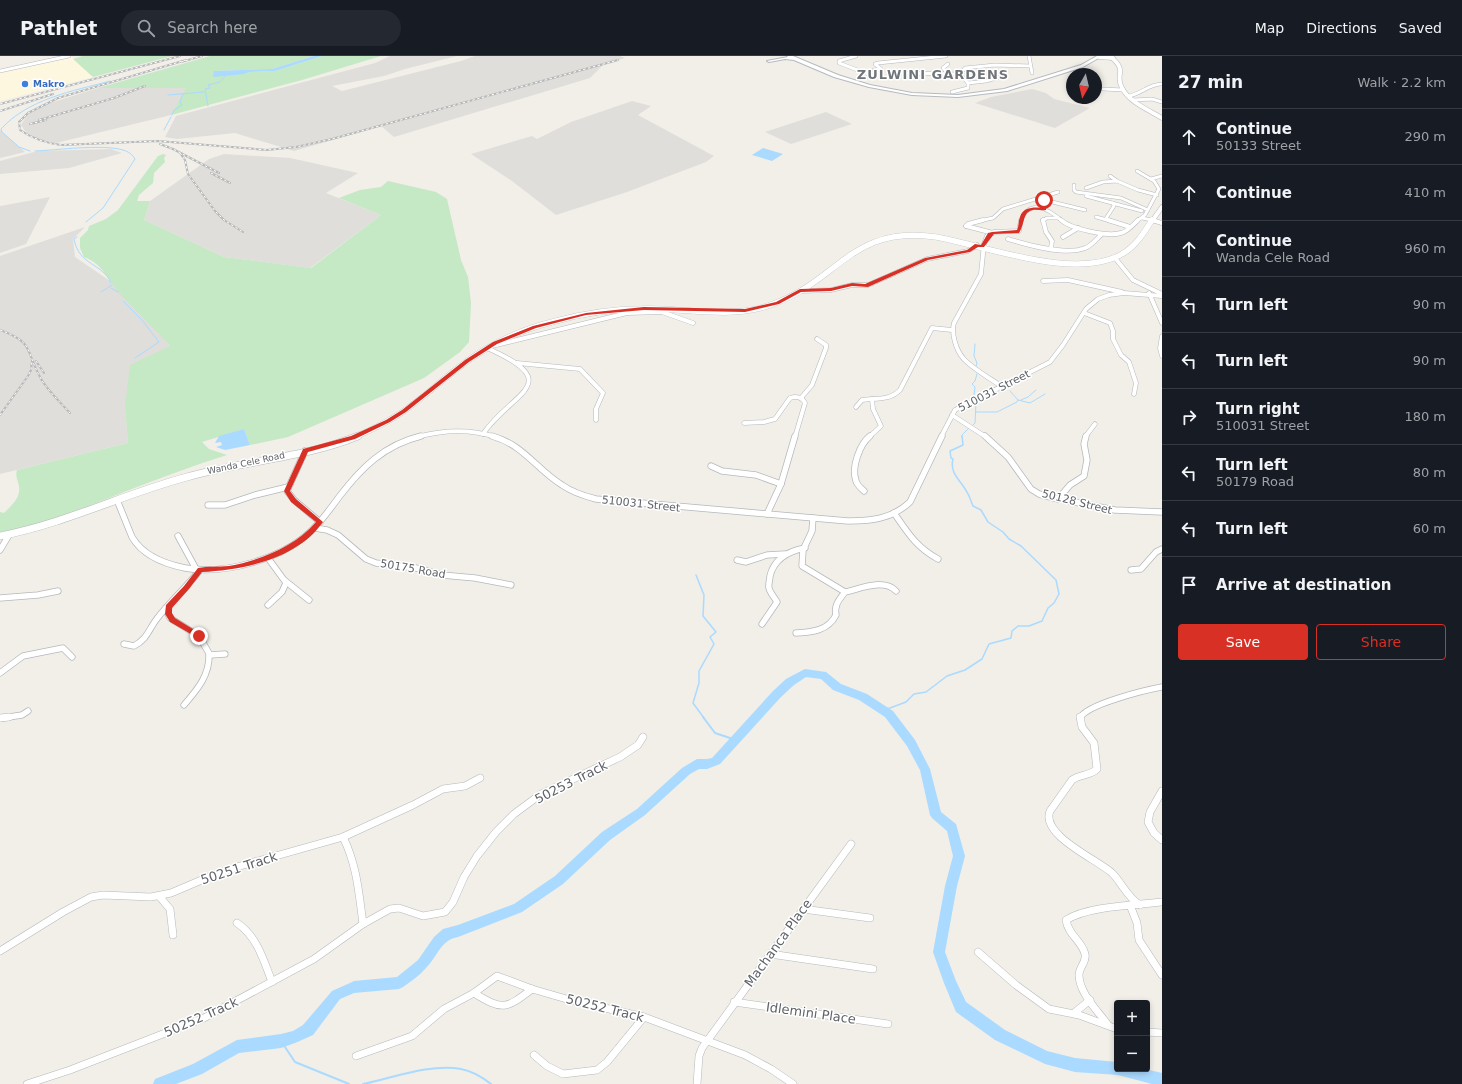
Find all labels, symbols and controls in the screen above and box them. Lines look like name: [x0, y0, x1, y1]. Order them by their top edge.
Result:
search box: [121, 10, 401, 46]
text: Pathlet: [20, 17, 97, 39]
icon: search: [135, 17, 157, 39]
text: Search here: [167, 19, 257, 37]
text: Map: [1255, 20, 1284, 36]
text: Directions: [1306, 20, 1377, 36]
text: Saved: [1399, 20, 1442, 36]
district label: ZULWINI GARDENS: [857, 67, 1009, 82]
north arrow: [1066, 68, 1102, 104]
text: 27 min: [1178, 72, 1243, 92]
text: Walk · 2.2 km: [1357, 75, 1446, 90]
marker: Makro: [20, 79, 30, 89]
place label: Makro: [33, 79, 65, 89]
text: Continue: [1216, 120, 1292, 138]
icon: ahead: [1178, 126, 1200, 148]
text: 290 m: [1404, 129, 1446, 144]
text: 50133 Street: [1216, 138, 1301, 153]
icon: ahead: [1178, 182, 1200, 204]
text: Continue: [1216, 184, 1292, 202]
text: 410 m: [1404, 185, 1446, 200]
route start: [1035, 191, 1053, 209]
text: Continue: [1216, 232, 1292, 250]
icon: ahead: [1178, 238, 1200, 260]
text: 960 m: [1404, 241, 1446, 256]
text: Wanda Cele Road: [1216, 250, 1330, 265]
icon: left: [1178, 294, 1200, 316]
text: Turn left: [1216, 296, 1288, 314]
text: 90 m: [1413, 297, 1446, 312]
icon: left: [1178, 350, 1200, 372]
text: Turn left: [1216, 352, 1288, 370]
text: 90 m: [1413, 353, 1446, 368]
street label: 510031 Street: [956, 367, 1033, 415]
text: Turn right: [1216, 400, 1300, 418]
icon: right: [1178, 406, 1200, 428]
text: 180 m: [1404, 409, 1446, 424]
text: 510031 Street: [1216, 418, 1309, 433]
street label: Wanda Cele Road: [206, 450, 286, 476]
text: Turn left: [1216, 456, 1288, 474]
icon: left: [1178, 462, 1200, 484]
text: 80 m: [1413, 465, 1446, 480]
text: 50179 Road: [1216, 474, 1294, 489]
street label: 50128 Street: [1041, 487, 1114, 517]
street label: 510031 Street: [601, 493, 682, 515]
icon: left: [1178, 518, 1200, 540]
text: Turn left: [1216, 520, 1288, 538]
text: 60 m: [1413, 521, 1446, 536]
street label: 50175 Road: [379, 557, 447, 581]
icon: arrive: [1178, 574, 1200, 596]
text: Arrive at destination: [1216, 576, 1391, 594]
button: Save: [1178, 624, 1308, 660]
button: Share: [1316, 624, 1446, 660]
route end: [190, 627, 208, 645]
street label: 50253 Track: [532, 757, 610, 807]
street label: 50251 Track: [199, 848, 280, 887]
street label: Machanca Place: [741, 896, 815, 990]
street label: 50252 Track: [565, 991, 646, 1025]
street label: 50252 Track: [162, 994, 241, 1040]
street label: Idlemini Place: [765, 999, 857, 1027]
map controls: [1114, 1000, 1150, 1072]
button: +: [1114, 1000, 1150, 1036]
button: −: [1114, 1036, 1150, 1072]

